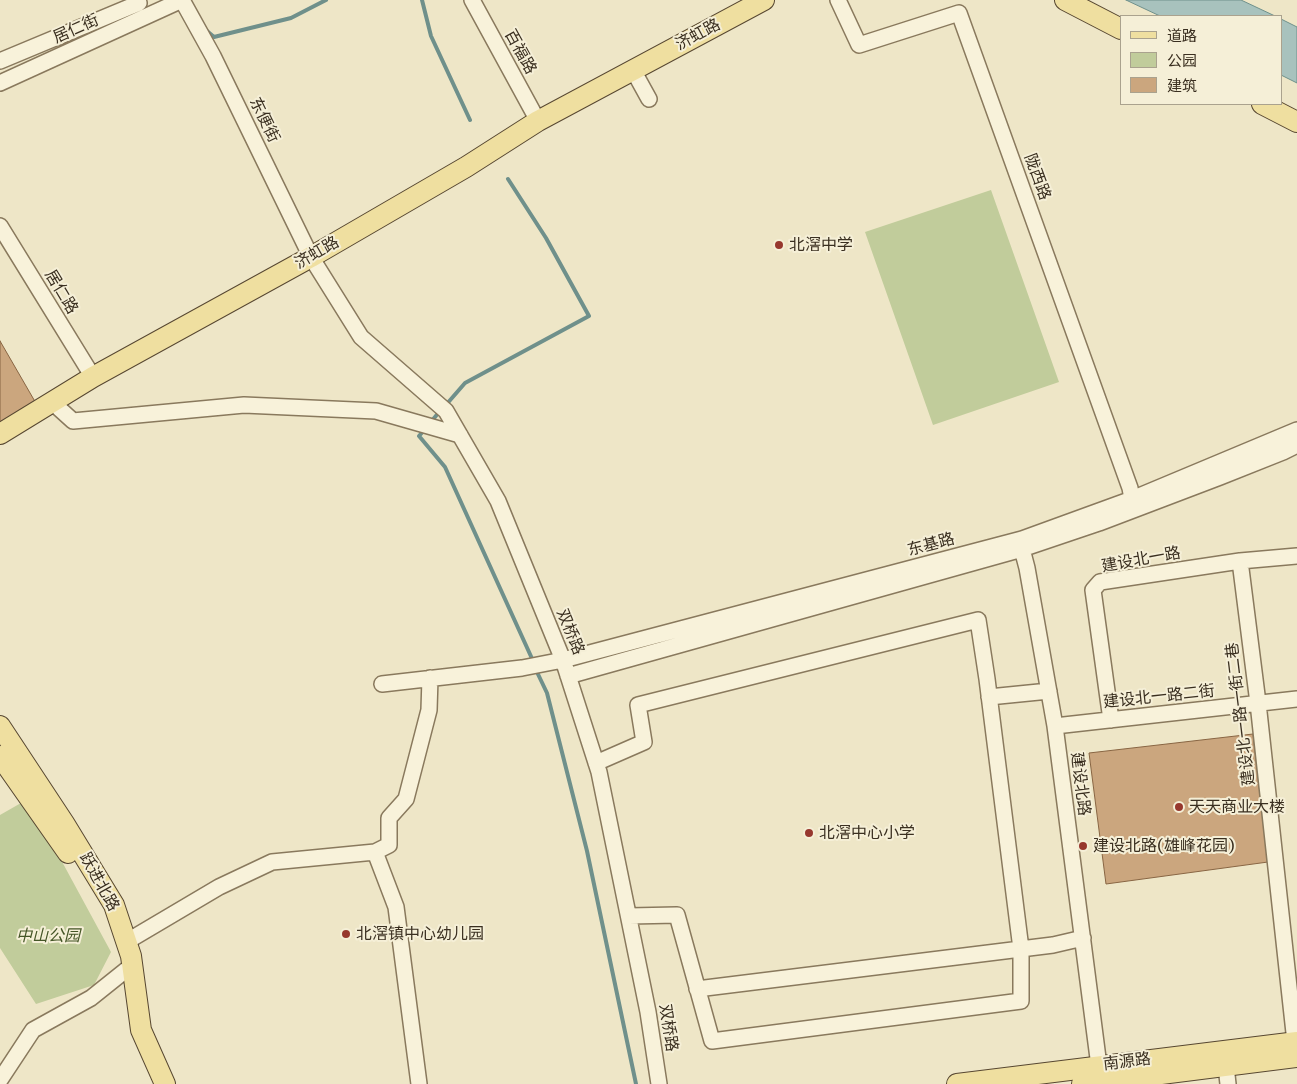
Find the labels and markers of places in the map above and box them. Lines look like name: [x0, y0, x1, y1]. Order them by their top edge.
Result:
place label: 北滘中学: [789, 235, 853, 255]
marker: 北滘中学: [773, 239, 785, 251]
place label: 天天商业大楼: [1189, 797, 1285, 817]
marker: 天天商业大楼: [1173, 801, 1185, 813]
place label: 北滘中心小学: [819, 823, 915, 843]
marker: 北滘中心小学: [803, 827, 815, 839]
place label: 建设北路(雄峰花园): [1093, 836, 1235, 856]
marker: 建设北路(雄峰花园): [1077, 840, 1089, 852]
place label: 北滘镇中心幼儿园: [356, 924, 484, 944]
marker: 北滘镇中心幼儿园: [340, 928, 352, 940]

